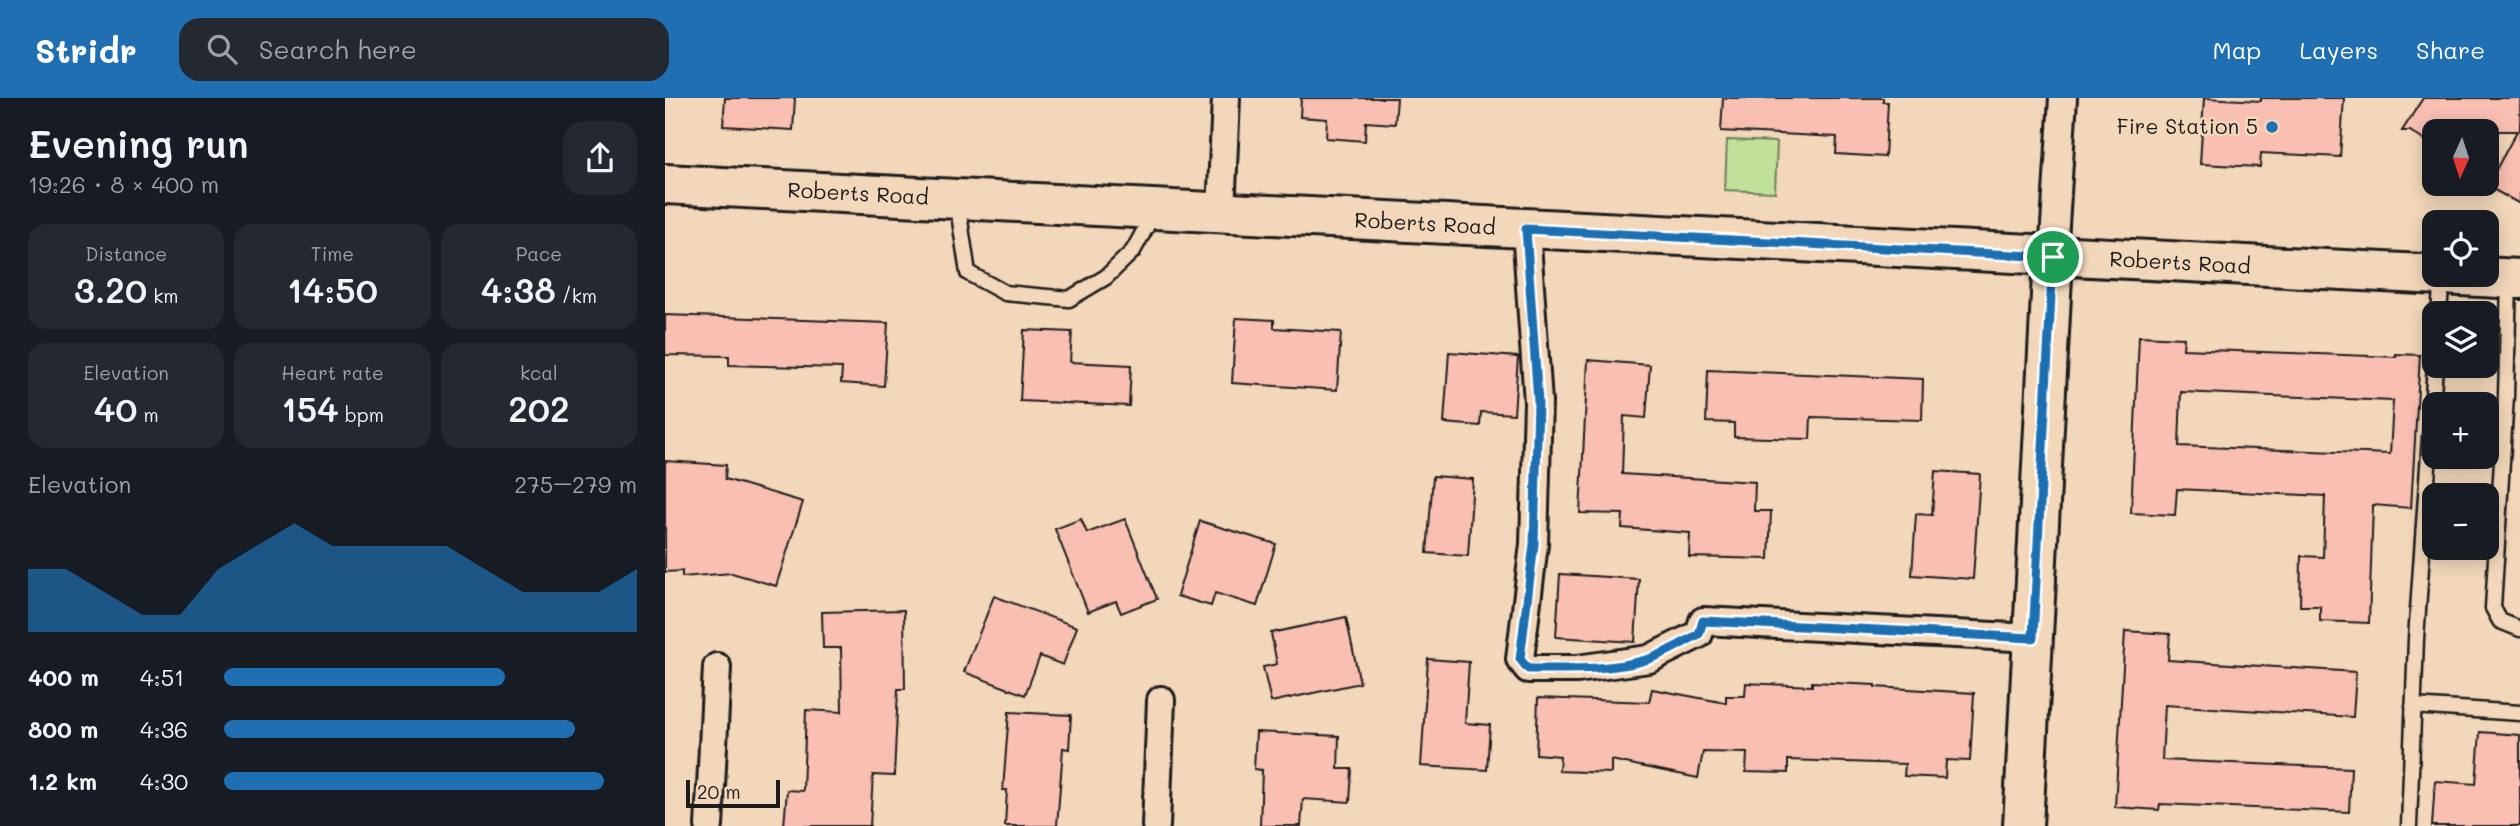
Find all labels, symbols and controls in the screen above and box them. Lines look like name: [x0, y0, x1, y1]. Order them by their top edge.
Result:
search box: [179, 18, 669, 81]
text: Stridr: [35, 28, 137, 71]
icon: search: [203, 30, 241, 68]
text: Search here: [259, 32, 417, 66]
text: Map: [2213, 34, 2261, 65]
text: Layers: [2299, 34, 2378, 65]
text: Share: [2416, 34, 2485, 65]
place label: Fire Station 5: [2117, 112, 2258, 139]
text: Evening run: [28, 118, 249, 168]
marker: Fire Station 5: [2264, 119, 2280, 135]
north arrow: [2422, 119, 2499, 196]
map controls: [2422, 119, 2499, 560]
button: share: [563, 121, 637, 195]
text: 19:26 · 8 × 400 m: [28, 169, 219, 199]
street label: Roberts Road: [787, 175, 929, 210]
street label: Roberts Road: [1354, 205, 1496, 240]
button: locate: [2422, 210, 2499, 287]
pin: [2023, 227, 2083, 287]
icon: arrive: [2034, 238, 2072, 276]
text: Distance: [85, 241, 167, 266]
text: Time: [311, 241, 354, 266]
text: Pace: [516, 241, 562, 266]
street label: Roberts Road: [2109, 244, 2251, 279]
text: 3.20: [74, 266, 147, 312]
text: 14:50: [287, 266, 378, 312]
text: 4:38: [481, 266, 556, 312]
text: km: [147, 283, 178, 308]
text: /km: [556, 283, 597, 308]
button: layers: [2422, 301, 2499, 378]
text: Elevation: [84, 360, 169, 385]
text: Heart rate: [281, 360, 384, 385]
text: kcal: [520, 360, 558, 385]
text: 40: [94, 385, 137, 431]
text: 154: [281, 385, 339, 431]
text: 202: [508, 385, 569, 431]
button: +: [2422, 392, 2499, 469]
text: m: [137, 402, 159, 427]
text: bpm: [339, 402, 384, 427]
text: Elevation: [28, 469, 131, 499]
text: 275–279 m: [514, 469, 637, 499]
button: −: [2422, 483, 2499, 560]
text: 400 m: [28, 662, 99, 692]
text: 4:51: [140, 662, 184, 692]
text: 800 m: [28, 714, 98, 744]
text: 4:36: [140, 714, 188, 744]
text: 1.2 km: [28, 766, 97, 796]
text: 4:30: [140, 766, 188, 796]
scale bar: [686, 777, 781, 809]
text: 20 m: [697, 779, 741, 804]

